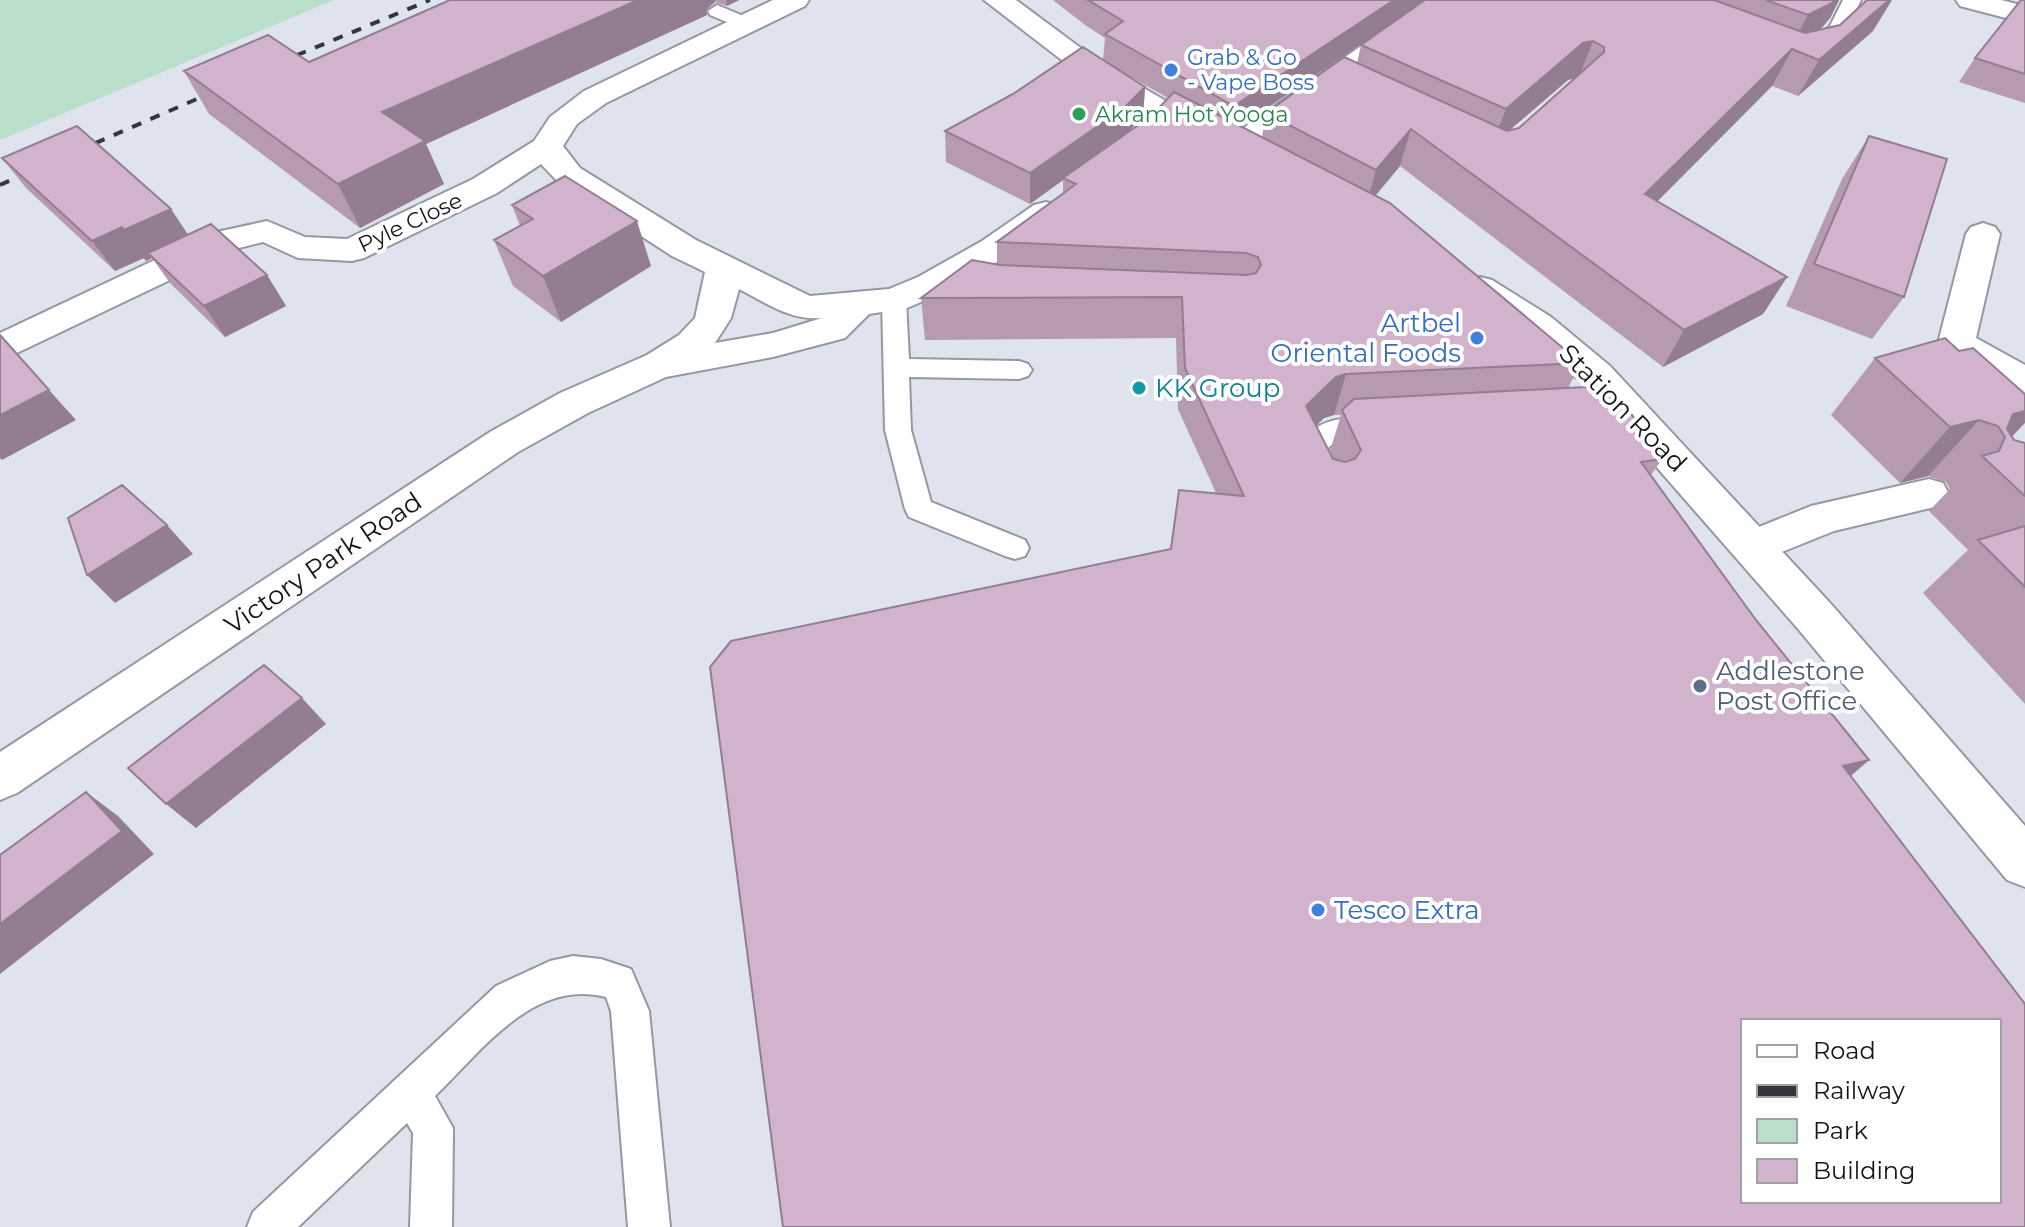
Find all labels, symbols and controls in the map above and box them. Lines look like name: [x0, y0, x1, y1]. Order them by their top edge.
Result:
place label: Grab & Go - Vape Boss: [1187, 44, 1314, 96]
marker: Grab & Go - Vape Boss: [1162, 61, 1180, 79]
place label: Akram Hot Yooga: [1095, 101, 1288, 128]
marker: Akram Hot Yooga: [1070, 105, 1088, 123]
street label: Pyle Close: [354, 187, 467, 258]
place label: Artbel Oriental Foods: [1271, 307, 1461, 369]
marker: Artbel Oriental Foods: [1468, 329, 1486, 347]
street label: Station Road: [1552, 337, 1694, 479]
place label: KK Group: [1155, 372, 1280, 404]
marker: KK Group: [1130, 379, 1148, 397]
street label: Victory Park Road: [218, 485, 428, 641]
place label: Addlestone Post Office: [1716, 655, 1865, 717]
marker: Addlestone Post Office: [1691, 677, 1709, 695]
place label: Tesco Extra: [1334, 894, 1480, 926]
marker: Tesco Extra: [1309, 901, 1327, 919]
legend: [1741, 1019, 2001, 1203]
text: Road: [1813, 1036, 1876, 1065]
text: Railway: [1813, 1076, 1905, 1105]
text: Park: [1813, 1116, 1868, 1145]
text: Building: [1813, 1156, 1916, 1185]

